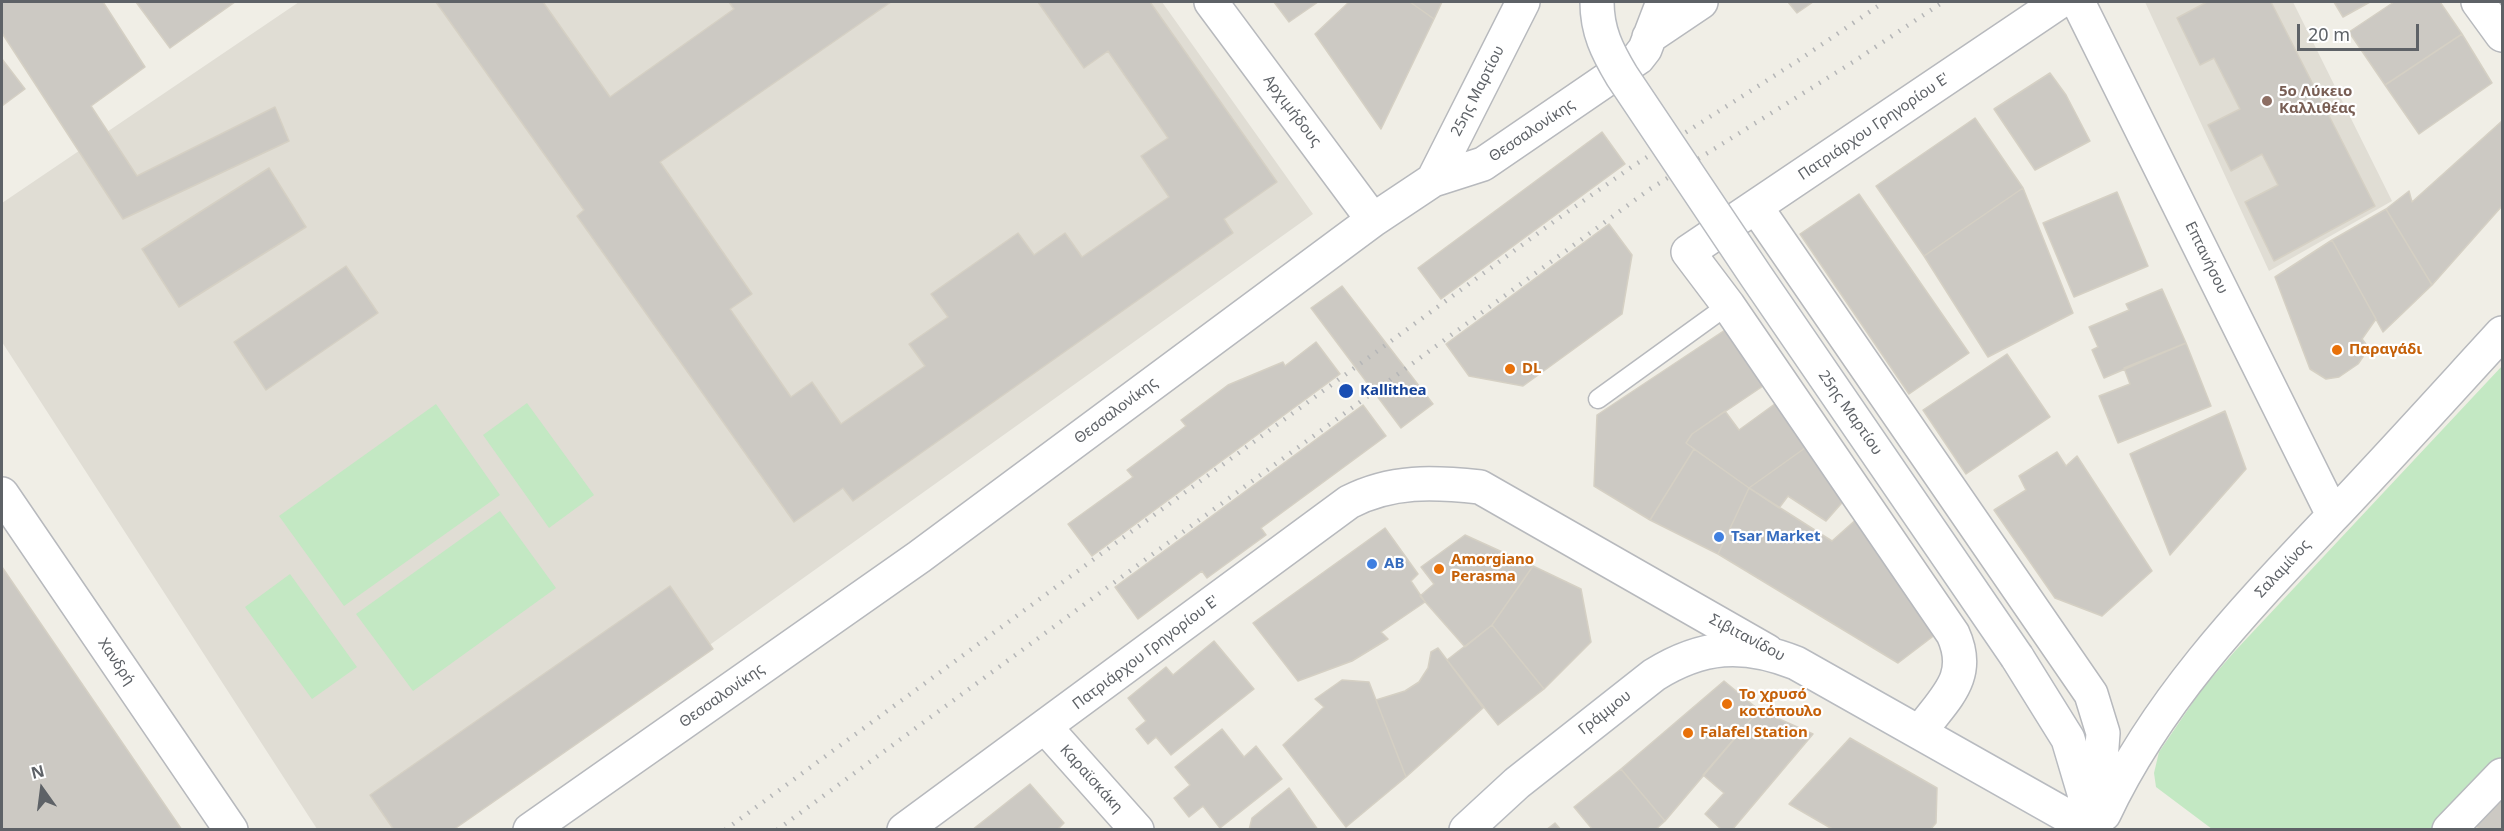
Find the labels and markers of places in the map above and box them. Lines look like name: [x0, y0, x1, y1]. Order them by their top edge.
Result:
place label: 5ο Λύκειο Καλλιθέας: [2279, 83, 2356, 118]
marker: 5ο Λύκειο Καλλιθέας: [2260, 94, 2274, 108]
place label: Παραγάδι: [2349, 341, 2422, 359]
marker: Παραγάδι: [2330, 343, 2344, 357]
place label: DL: [1522, 360, 1541, 378]
marker: DL: [1503, 362, 1517, 376]
marker: Kallithea: [1337, 382, 1355, 400]
place label: Kallithea: [1360, 382, 1427, 400]
place label: Tsar Market: [1731, 528, 1820, 546]
marker: Tsar Market: [1712, 530, 1726, 544]
place label: Amorgiano Perasma: [1451, 551, 1534, 586]
place label: ΑΒ: [1384, 555, 1404, 573]
marker: ΑΒ: [1365, 557, 1379, 571]
marker: Amorgiano Perasma: [1432, 562, 1446, 576]
place label: Το χρυσό κοτόπουλο: [1739, 686, 1822, 721]
marker: Το χρυσό κοτόπουλο: [1720, 697, 1734, 711]
place label: Falafel Station: [1700, 724, 1808, 742]
marker: Falafel Station: [1681, 726, 1695, 740]

